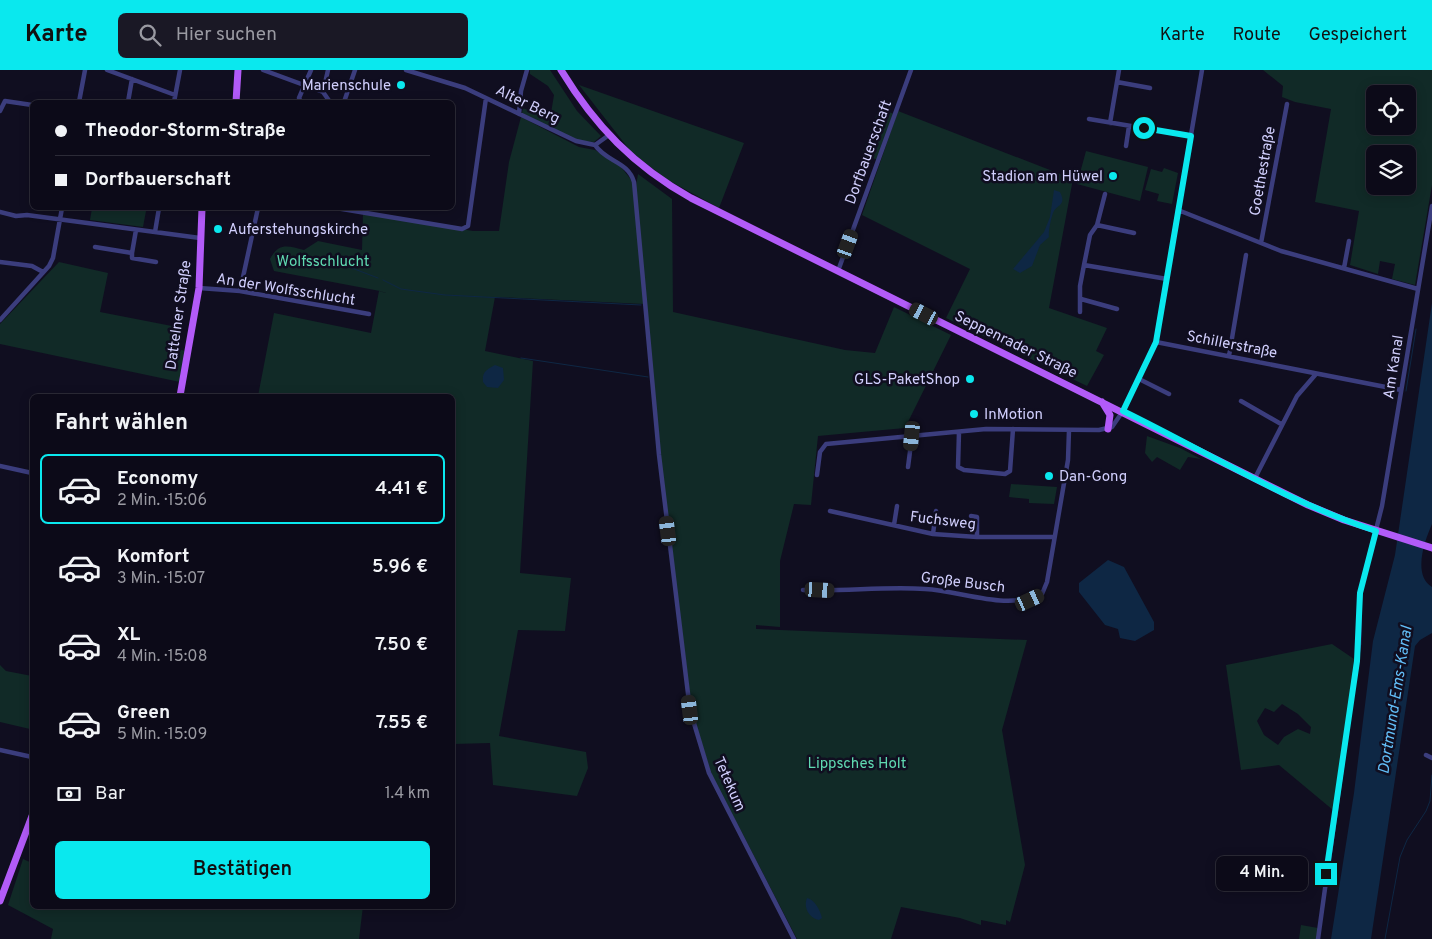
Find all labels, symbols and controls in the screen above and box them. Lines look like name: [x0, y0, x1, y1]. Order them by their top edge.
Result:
search box: [118, 13, 468, 58]
text: Karte: [25, 20, 88, 50]
icon: search: [136, 21, 164, 49]
text: Hier suchen: [176, 23, 277, 47]
text: Karte: [1160, 24, 1205, 47]
text: Route: [1233, 24, 1281, 47]
text: Gespeichert: [1309, 24, 1407, 47]
place label: Marienschule: [302, 77, 391, 96]
marker: Marienschule: [395, 79, 407, 91]
street label: Alter Berg: [492, 82, 563, 129]
map controls: [1366, 85, 1416, 195]
button: locate: [1366, 85, 1416, 135]
street label: Dorfbauerschaft: [842, 98, 897, 207]
route start: [1133, 117, 1155, 139]
text: Theodor-Storm-Straße: [85, 119, 286, 143]
street label: Goethestraße: [1246, 125, 1281, 217]
button: layers: [1366, 145, 1416, 195]
text: Dorfbauerschaft: [85, 168, 231, 192]
place label: Stadion am Hüwel: [982, 168, 1103, 187]
marker: Stadion am Hüwel: [1107, 170, 1119, 182]
place label: Auferstehungskirche: [228, 221, 368, 240]
marker: Auferstehungskirche: [212, 223, 224, 235]
car: [835, 227, 860, 261]
park label: Wolfsschlucht: [277, 253, 369, 272]
street label: Dattelner Straße: [162, 259, 197, 371]
street label: An der Wolfsschlucht: [215, 270, 357, 311]
car: [907, 301, 940, 327]
street label: Seppenrader Straße: [951, 307, 1080, 383]
street label: Schillerstraße: [1185, 327, 1279, 364]
street label: Am Kanal: [1380, 334, 1409, 401]
place label: GLS-PaketShop: [854, 371, 960, 390]
marker: GLS-PaketShop: [964, 373, 976, 385]
place label: InMotion: [984, 406, 1043, 425]
marker: InMotion: [968, 408, 980, 420]
text: Fahrt wählen: [55, 410, 188, 437]
car: [902, 420, 921, 452]
icon: car: [57, 467, 102, 512]
text: Economy: [117, 467, 198, 491]
place label: Dan-Gong: [1059, 468, 1127, 487]
marker: Dan-Gong: [1043, 470, 1055, 482]
text: 4.41 €: [375, 477, 428, 501]
text: 2 Min. · 15:06: [117, 491, 207, 511]
street label: Fuchsweg: [909, 508, 977, 535]
car: [658, 515, 677, 547]
icon: car: [57, 545, 102, 590]
text: Komfort: [117, 545, 189, 569]
text: 5.96 €: [372, 555, 428, 579]
text: 3 Min. · 15:07: [117, 569, 205, 589]
street label: Große Busch: [919, 569, 1006, 598]
car: [804, 582, 835, 598]
car: [1013, 587, 1046, 613]
icon: car: [57, 623, 102, 668]
text: XL: [117, 623, 140, 647]
water label: Dortmund-Ems-Kanal: [1374, 624, 1418, 776]
text: 7.50 €: [375, 633, 428, 657]
text: 4 Min. · 15:08: [117, 647, 207, 667]
car: [680, 694, 699, 726]
icon: car: [57, 701, 102, 746]
text: Green: [117, 701, 170, 725]
text: 7.55 €: [376, 711, 428, 735]
text: 5 Min. · 15:09: [117, 725, 207, 745]
street label: Tetekum: [708, 754, 749, 815]
park label: Lippsches Holt: [808, 755, 906, 774]
icon: cash: [55, 780, 83, 808]
text: Bar: [95, 782, 125, 806]
text: 1.4 km: [385, 784, 430, 804]
button: Bestätigen: [55, 841, 430, 899]
callout: 4 Min.: [1216, 856, 1308, 892]
text: 4 Min.: [1240, 863, 1284, 883]
route end: [1315, 863, 1337, 885]

